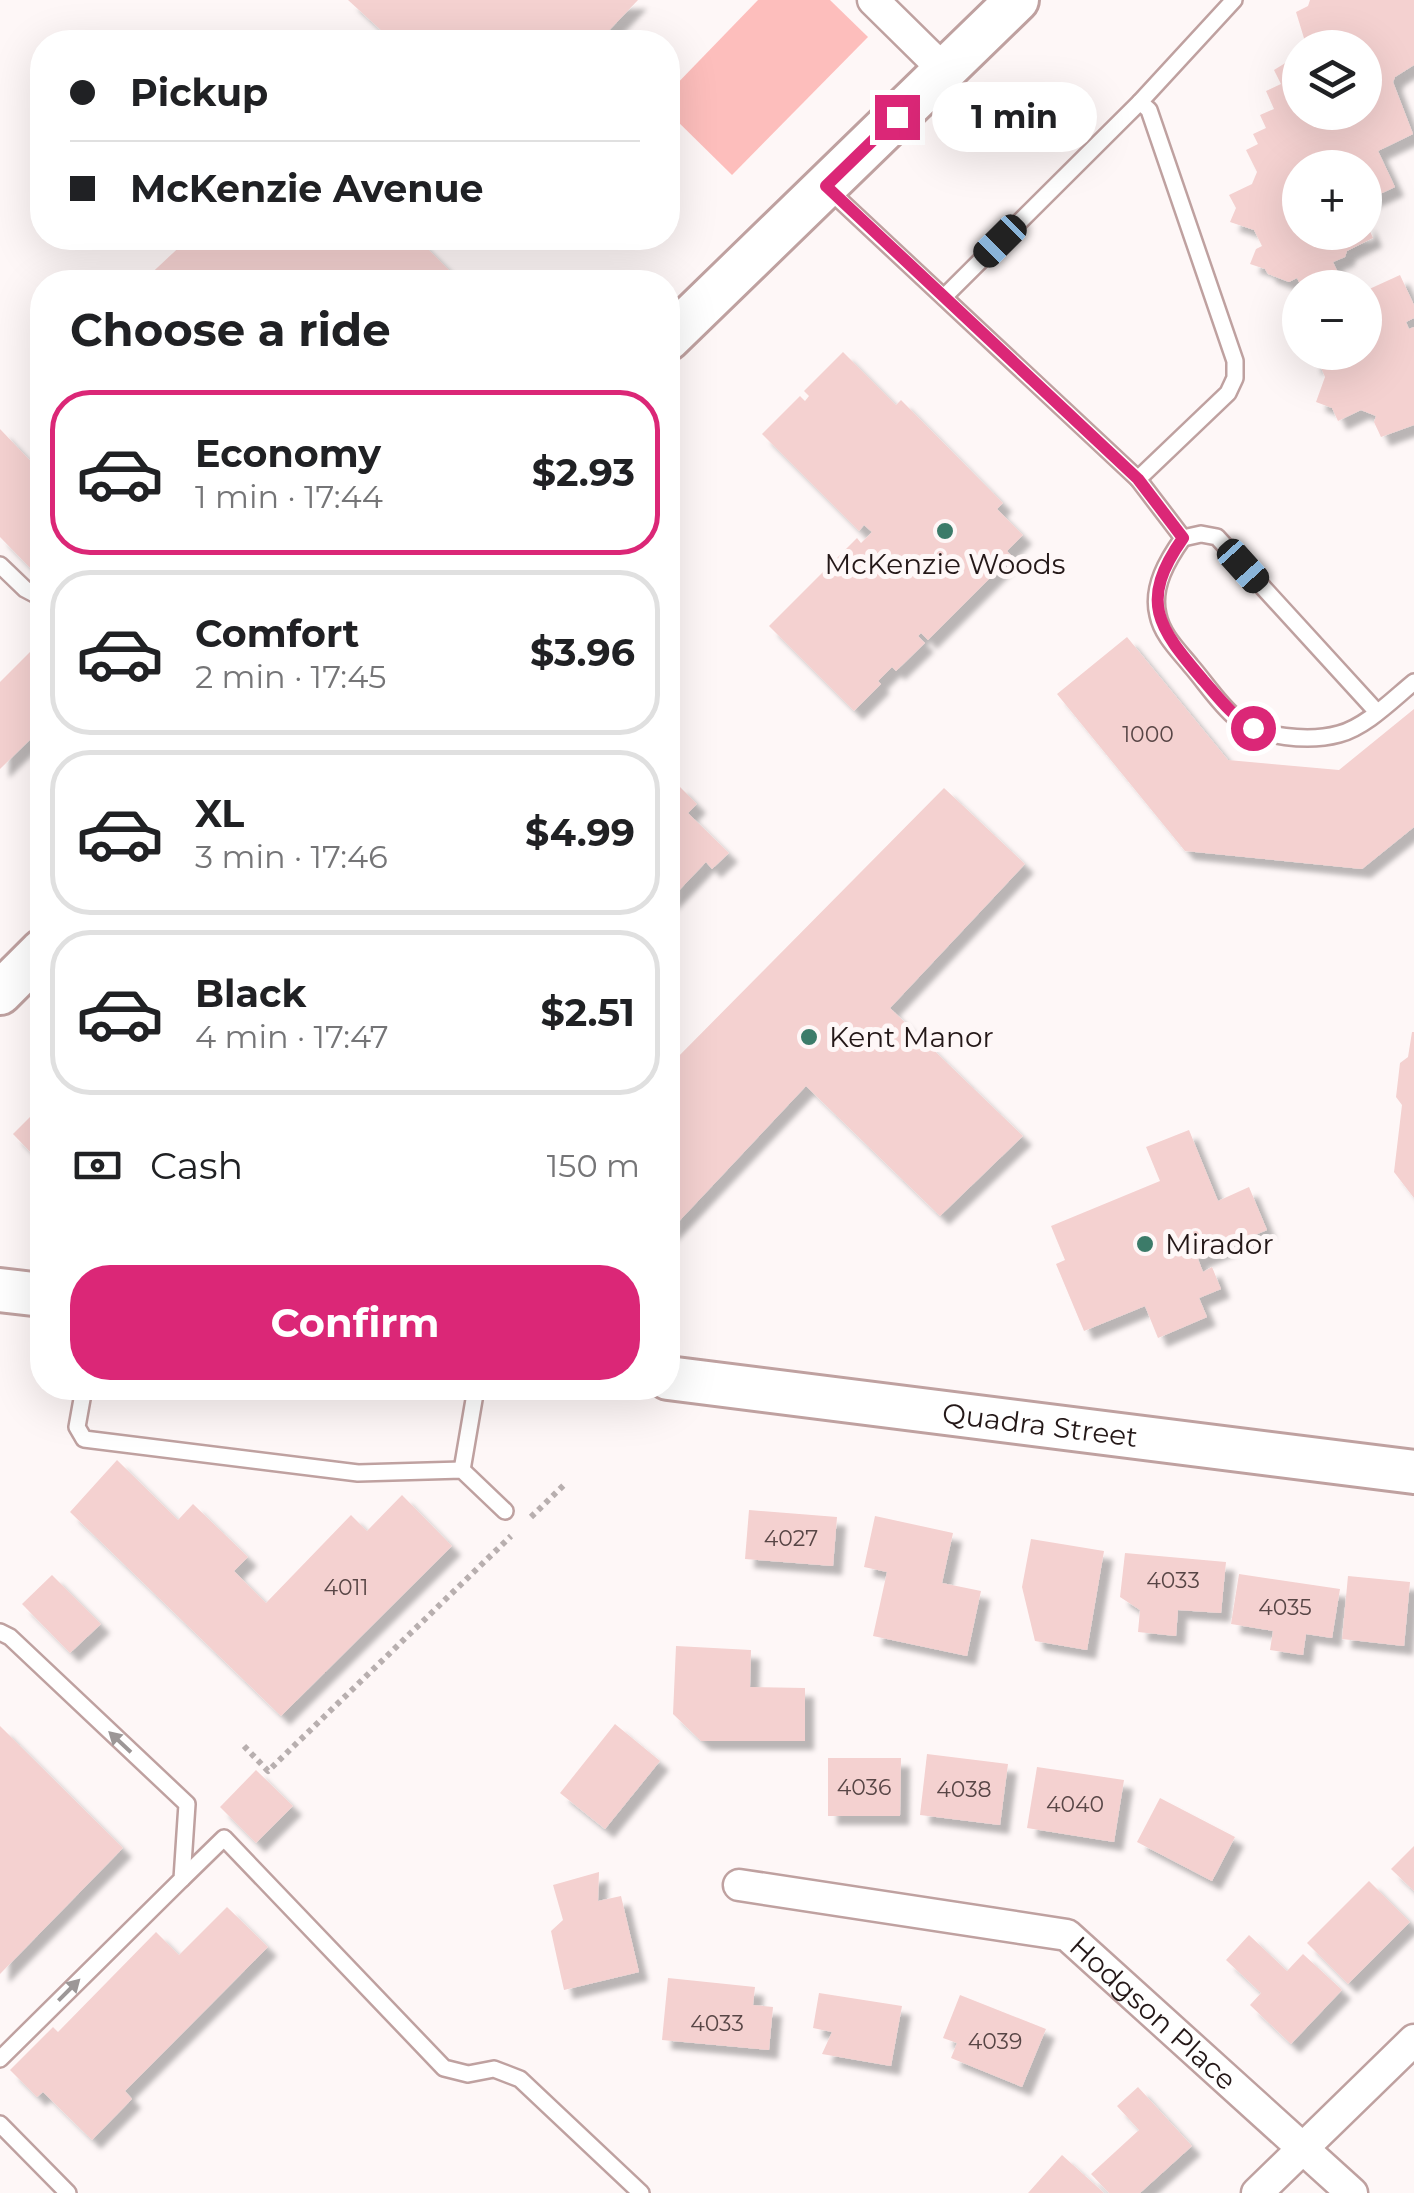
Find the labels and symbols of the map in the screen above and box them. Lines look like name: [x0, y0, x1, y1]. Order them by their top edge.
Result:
callout: 1 min: [932, 82, 1097, 152]
route end: [875, 95, 920, 140]
car: [968, 209, 1032, 273]
marker: McKenzie Woods: [934, 520, 956, 542]
car: [1212, 534, 1274, 598]
place label: McKenzie Woods: [824, 547, 1066, 581]
route start: [1231, 706, 1276, 751]
house number: 1000: [1122, 721, 1174, 748]
place label: Kent Manor: [829, 1020, 994, 1054]
marker: Kent Manor: [798, 1026, 820, 1048]
place label: Mirador: [1165, 1227, 1274, 1261]
marker: Mirador: [1134, 1233, 1156, 1255]
street label: Quadra Street: [940, 1396, 1140, 1454]
house number: 4027: [764, 1525, 818, 1552]
house number: 4033: [1146, 1567, 1200, 1594]
house number: 4011: [324, 1574, 369, 1601]
house number: 4035: [1258, 1594, 1312, 1621]
one-way arrow: [108, 1731, 132, 1754]
house number: 4036: [837, 1774, 891, 1801]
house number: 4038: [936, 1776, 992, 1803]
house number: 4040: [1046, 1791, 1104, 1818]
street label: Hodgson Place: [1063, 1929, 1243, 2097]
one-way arrow: [57, 1979, 81, 2003]
house number: 4033: [690, 2010, 744, 2037]
house number: 4039: [968, 2028, 1022, 2055]

